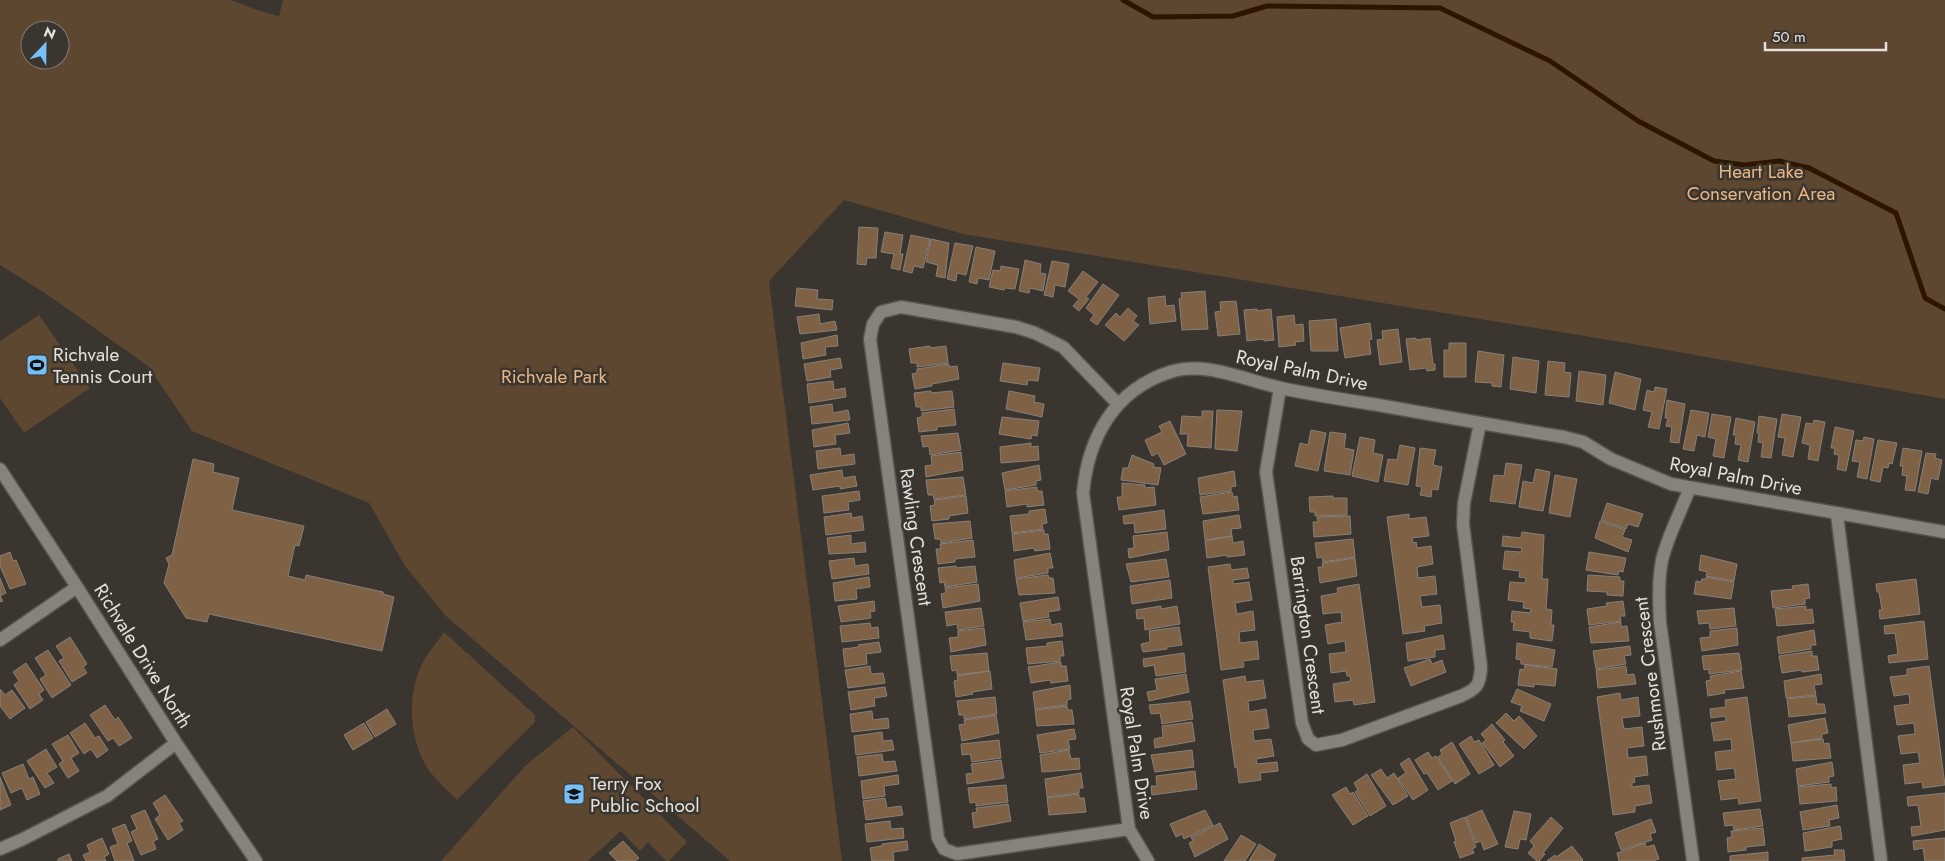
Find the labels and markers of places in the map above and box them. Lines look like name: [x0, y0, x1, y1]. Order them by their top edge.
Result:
place label: Richvale Tennis Court: [53, 341, 153, 390]
sports icon: Richvale Tennis Court: [25, 353, 49, 377]
place label: Terry Fox Public School: [590, 770, 700, 819]
school or university icon: Terry Fox Public School: [562, 782, 586, 806]

